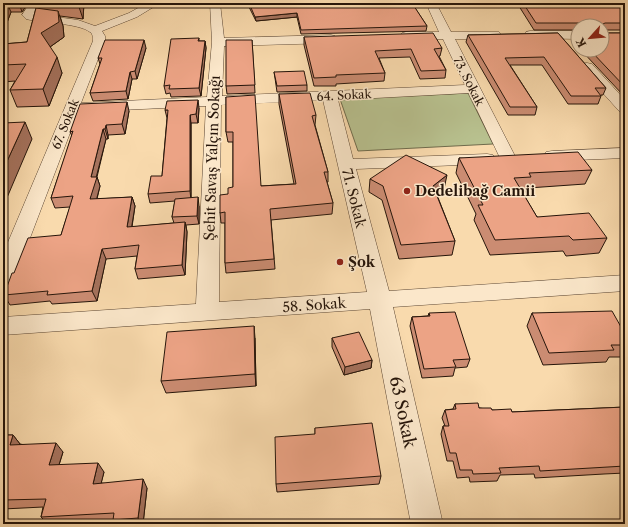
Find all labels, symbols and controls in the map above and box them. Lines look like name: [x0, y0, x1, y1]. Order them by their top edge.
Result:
north arrow: [570, 18, 610, 58]
text: K: [572, 34, 589, 50]
street label: 73. Sokak: [450, 54, 488, 109]
street label: Şehit Savaş Yalçın Sokağı: [200, 75, 224, 241]
street label: 64. Sokak: [316, 86, 373, 104]
street label: 67. Sokak: [48, 96, 82, 151]
street label: 71. Sokak: [338, 167, 370, 230]
place label: Dedelibağ Camii: [415, 182, 535, 200]
marker: Dedelibağ Camii: [402, 186, 412, 196]
place label: Şok: [348, 253, 376, 271]
marker: Şok: [335, 257, 345, 267]
street label: 58. Sokak: [282, 294, 347, 316]
street label: 63 Sokak: [386, 374, 421, 451]

